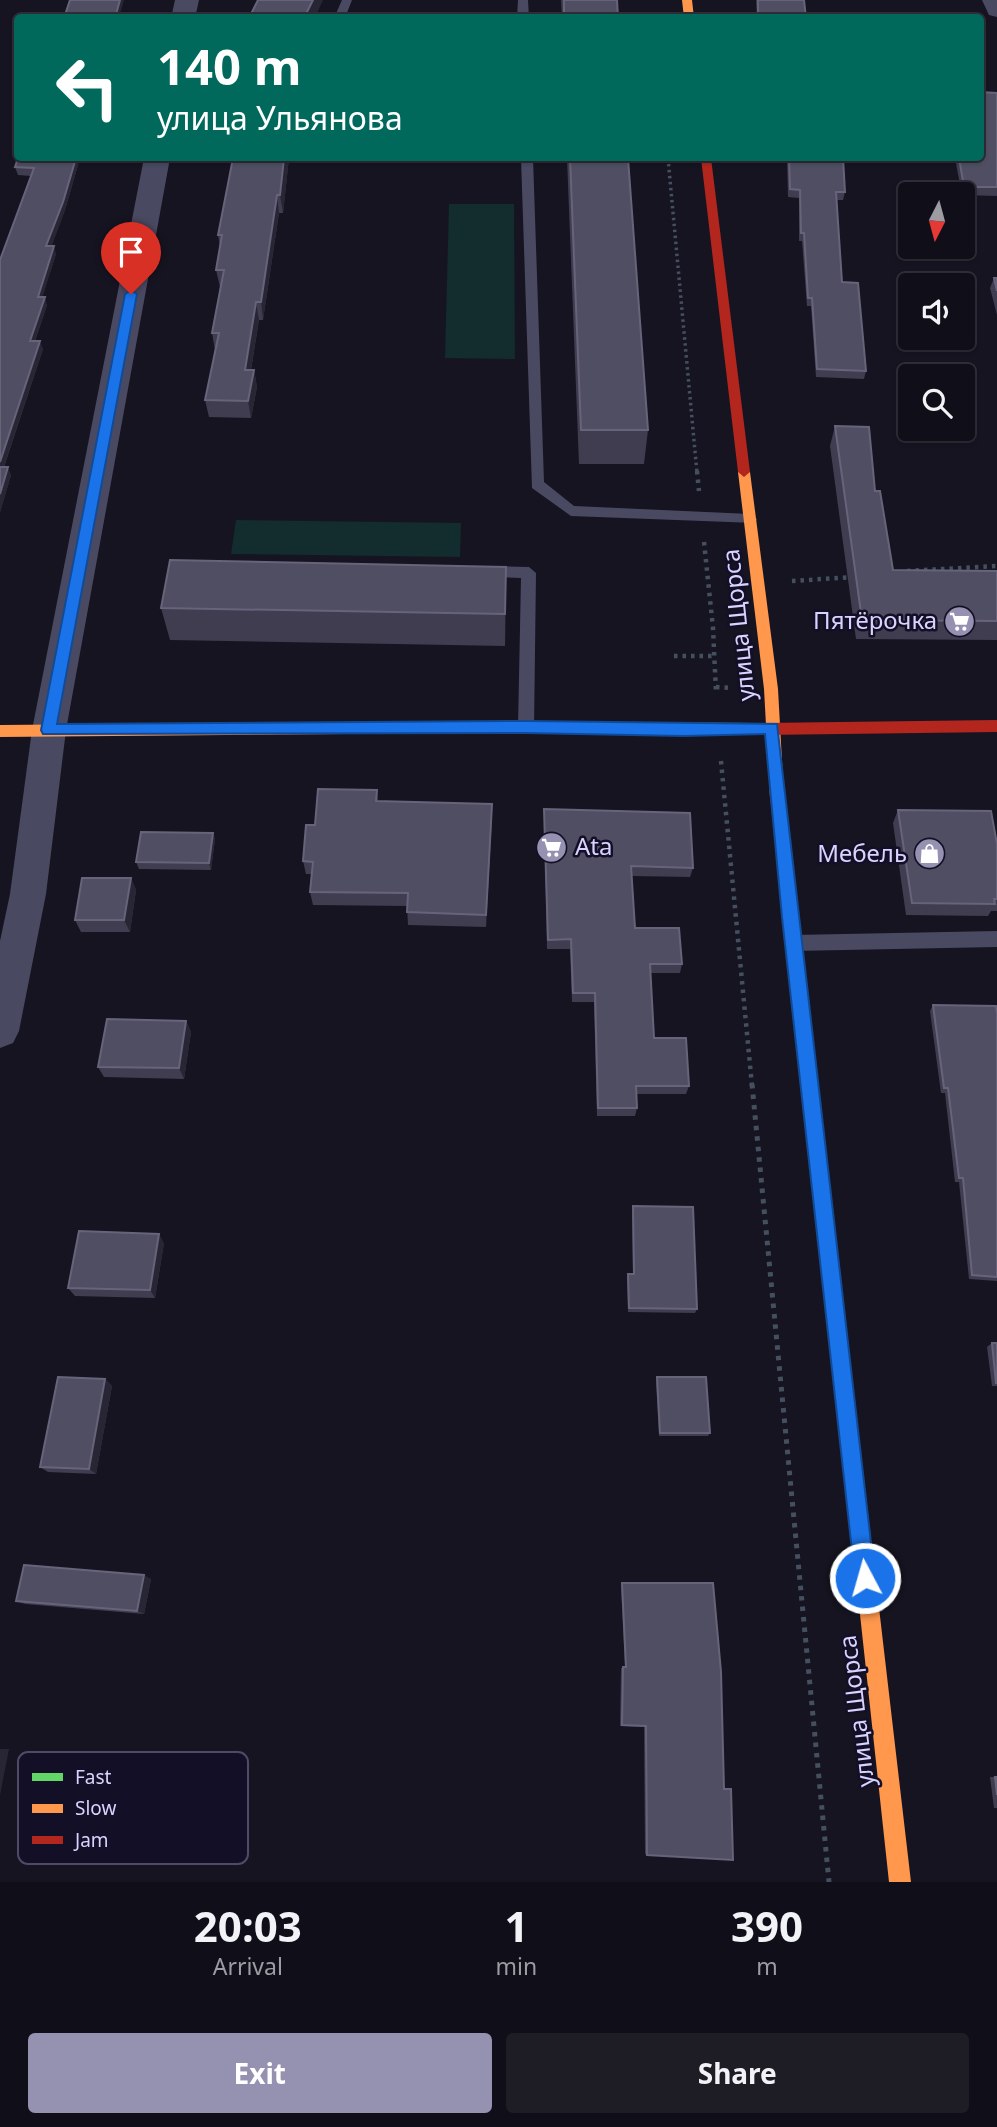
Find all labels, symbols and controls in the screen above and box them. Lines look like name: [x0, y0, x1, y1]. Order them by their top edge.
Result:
text: 140 m: [157, 33, 302, 99]
icon: left: [42, 42, 133, 133]
text: улица Ульянова: [157, 96, 403, 139]
north arrow: [898, 182, 975, 259]
map controls: [898, 182, 975, 441]
pin: [101, 222, 161, 294]
icon: arrive: [112, 233, 150, 271]
button: sound: [898, 273, 975, 350]
button: search: [898, 364, 975, 441]
street label: улица Щорса: [713, 547, 762, 703]
place label: Пятёрочка: [813, 603, 937, 636]
supermarket icon: Пятёрочка: [943, 604, 977, 638]
place label: Ata: [575, 829, 612, 862]
supermarket icon: Ata: [535, 830, 569, 864]
place label: Мебель: [817, 836, 907, 869]
shop icon: Мебель: [913, 837, 947, 871]
position arrow: [828, 1541, 902, 1615]
street label: улица Щорса: [830, 1633, 881, 1789]
legend: [18, 1752, 248, 1864]
text: Fast: [75, 1764, 112, 1790]
text: Slow: [75, 1795, 116, 1821]
text: Jam: [73, 1827, 109, 1853]
text: 20:03: [194, 1897, 302, 1954]
text: 1: [504, 1897, 528, 1954]
text: 390: [731, 1897, 803, 1954]
text: Arrival: [213, 1950, 283, 1982]
text: min: [496, 1950, 537, 1982]
text: m: [756, 1950, 778, 1982]
button: Exit: [28, 2033, 492, 2113]
button: Share: [506, 2033, 969, 2113]

